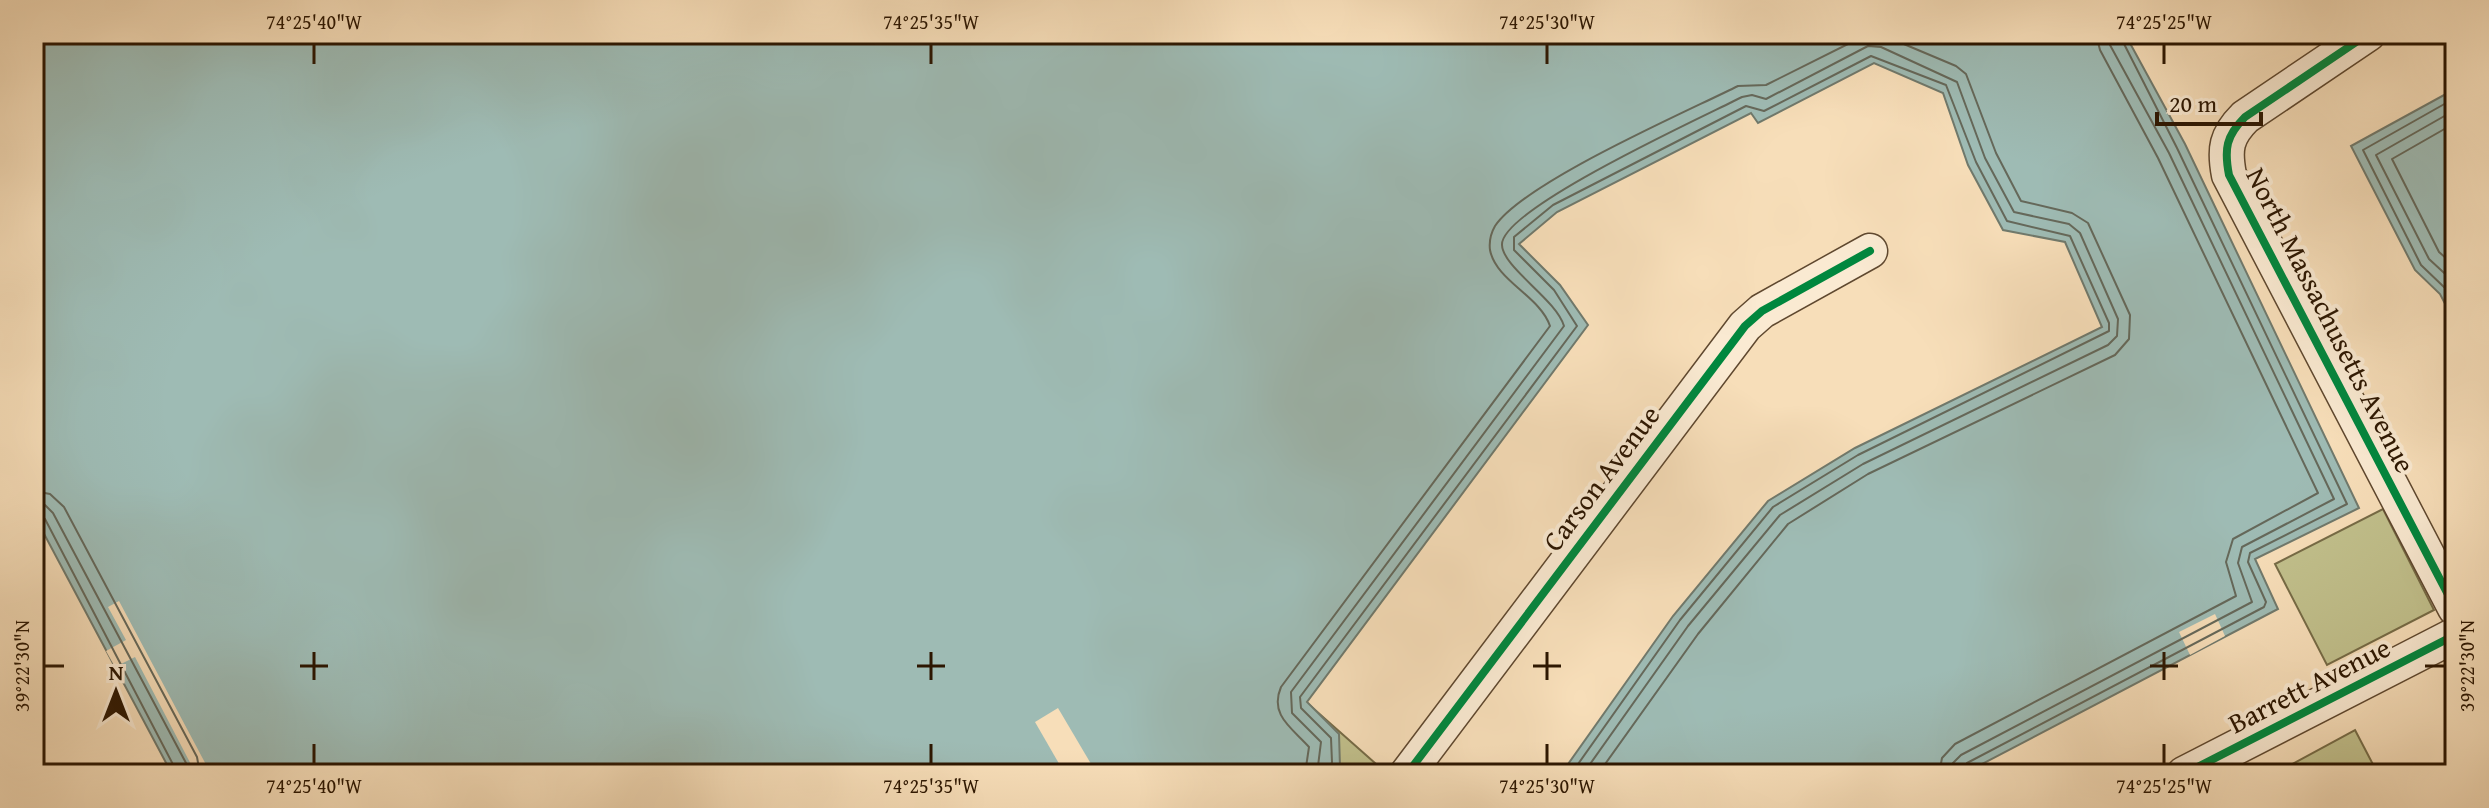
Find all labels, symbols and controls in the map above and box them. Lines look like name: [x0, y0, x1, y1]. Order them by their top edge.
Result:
text: 74°25'40"W: [266, 7, 362, 36]
text: 74°25'35"W: [883, 7, 979, 36]
text: 74°25'30"W: [1499, 7, 1595, 36]
text: 74°25'25"W: [2116, 7, 2212, 36]
scale bar: [2157, 76, 2261, 126]
text: 20 m: [2169, 86, 2217, 121]
street label: North Massachusetts Avenue: [2237, 160, 2426, 480]
street label: Carson Avenue: [1532, 396, 1669, 559]
text: 39°22'30"N: [7, 620, 36, 712]
text: 39°22'30"N: [2452, 620, 2481, 712]
street label: Barrett Avenue: [2221, 626, 2397, 743]
north arrow: [76, 652, 156, 732]
text: N: [109, 656, 124, 688]
text: 74°25'40"W: [266, 771, 362, 800]
text: 74°25'35"W: [883, 771, 979, 800]
text: 74°25'30"W: [1499, 771, 1595, 800]
text: 74°25'25"W: [2116, 771, 2212, 800]

